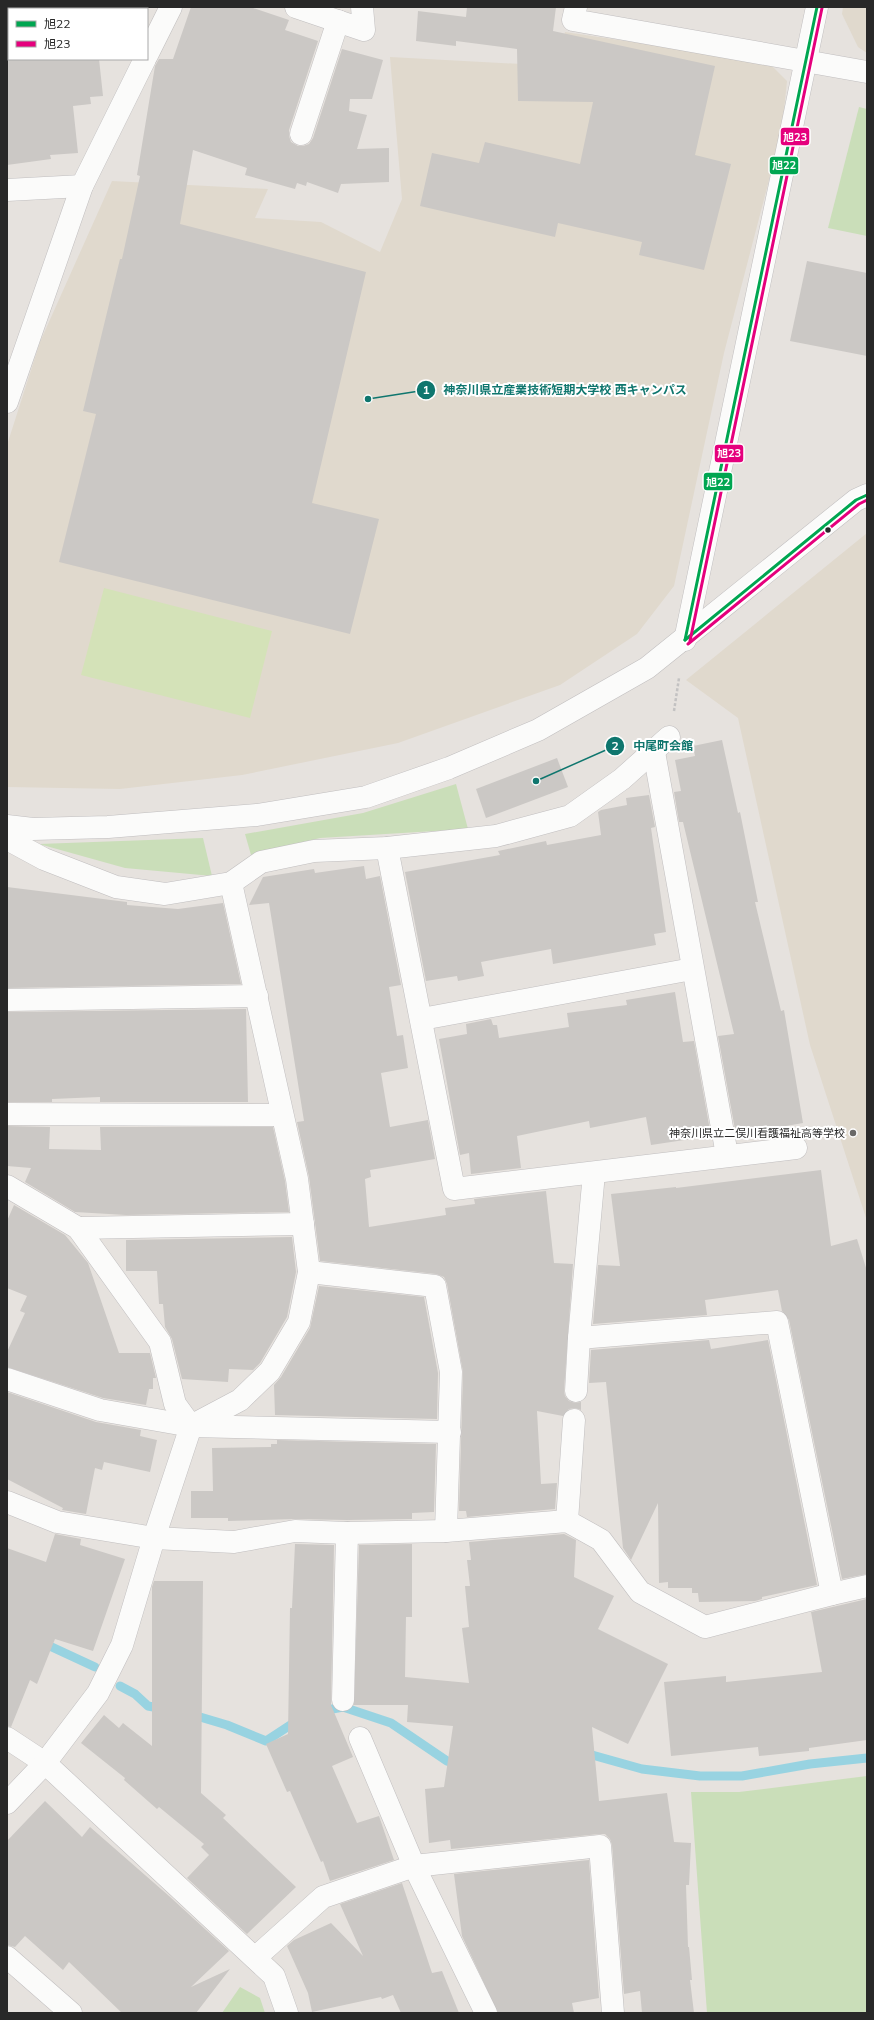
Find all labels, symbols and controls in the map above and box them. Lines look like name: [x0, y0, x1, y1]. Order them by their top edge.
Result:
legend: [8, 8, 148, 60]
text: 旭22: [44, 16, 70, 31]
text: 旭23: [44, 36, 70, 51]
line badge: 旭23: [780, 127, 810, 146]
text: 旭23: [783, 130, 807, 144]
line badge: 旭22: [769, 156, 799, 175]
text: 旭22: [772, 158, 796, 172]
callout: 神奈川県立産業技術短期大学校 西キャンパス: [416, 378, 695, 402]
text: 1: [422, 382, 430, 397]
text: 神奈川県立産業技術短期大学校 西キャンパス: [443, 382, 687, 397]
line badge: 旭23: [714, 444, 744, 463]
text: 旭23: [717, 446, 741, 460]
line badge: 旭22: [703, 472, 733, 491]
text: 旭22: [706, 475, 730, 489]
unlabelled marker: [823, 525, 833, 535]
callout: 中尾町会館: [605, 734, 701, 758]
text: 2: [611, 738, 619, 753]
text: 中尾町会館: [633, 738, 693, 753]
place label: 神奈川県立二俣川看護福祉高等学校: [669, 1126, 845, 1140]
marker: 神奈川県立二俣川看護福祉高等学校: [848, 1128, 858, 1138]

